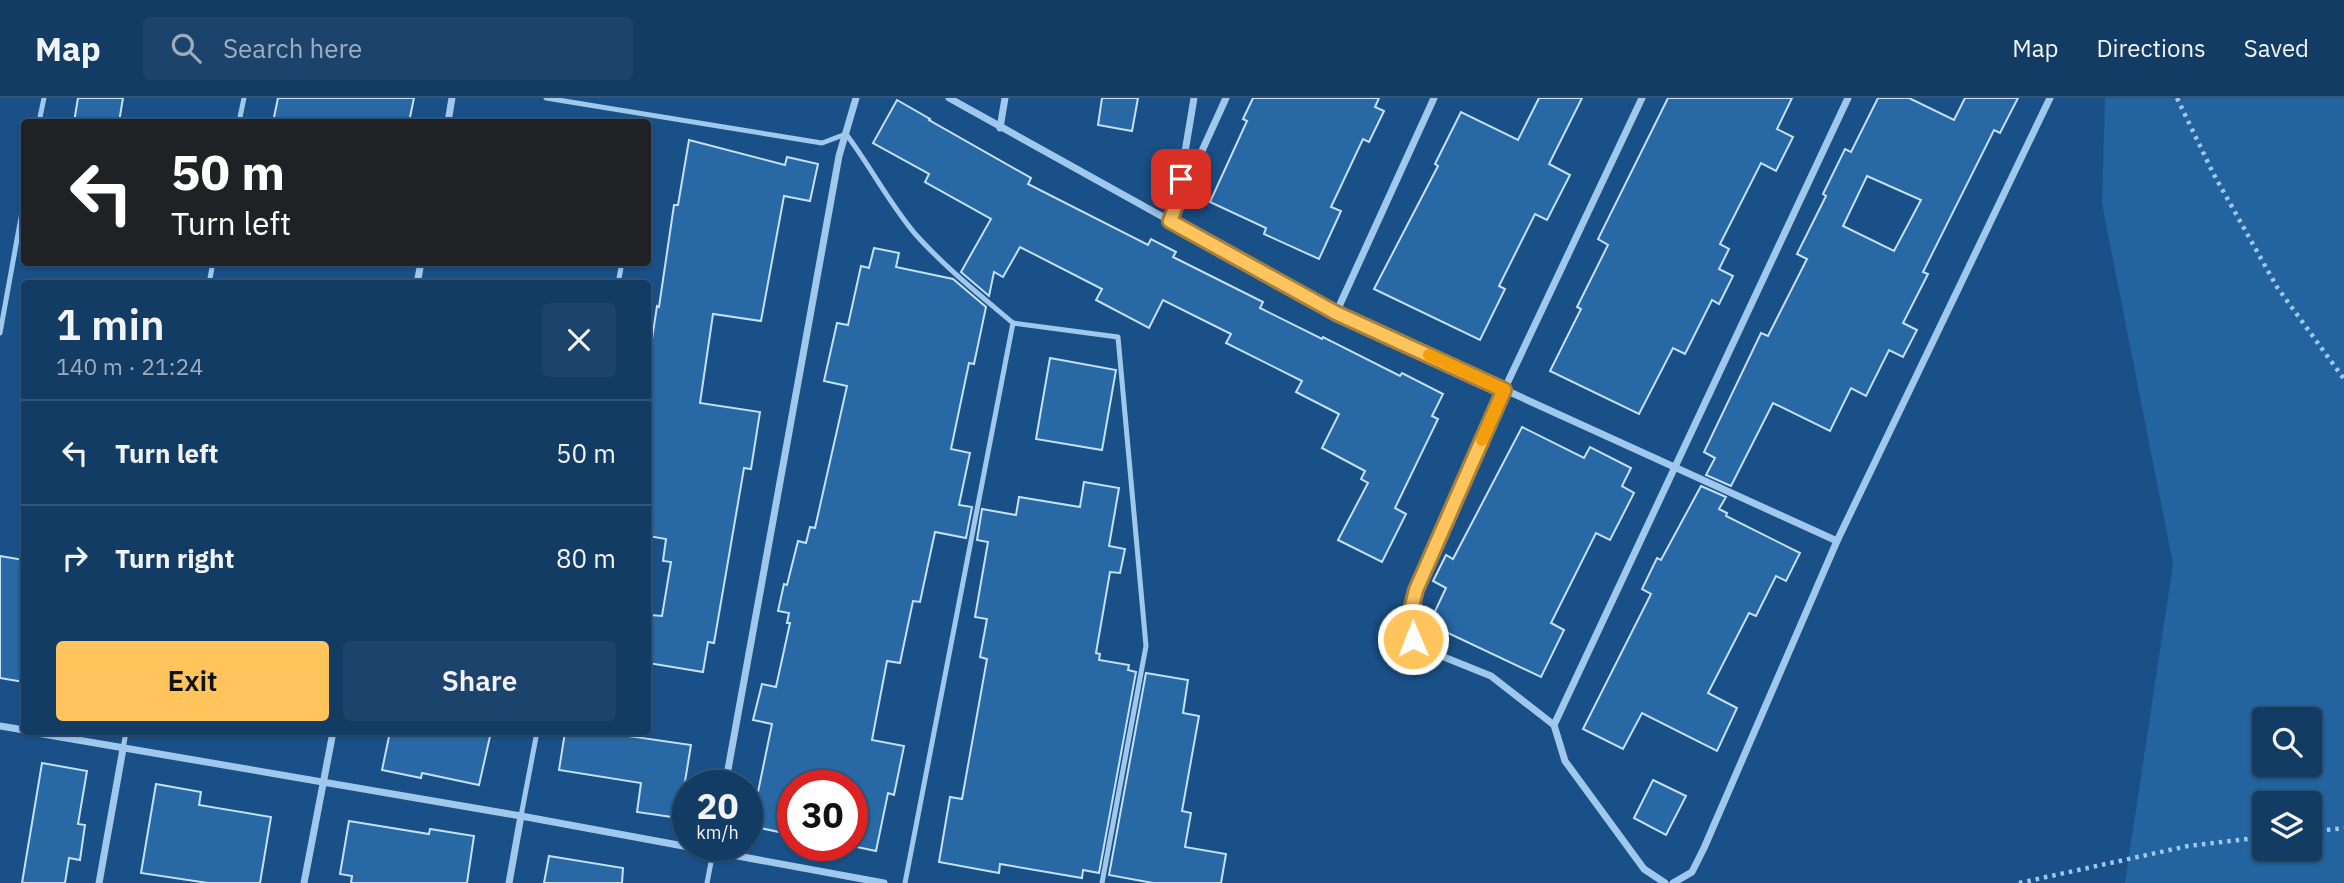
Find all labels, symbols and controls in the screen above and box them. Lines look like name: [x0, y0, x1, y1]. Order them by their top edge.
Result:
search box: [143, 17, 633, 80]
text: Map: [35, 27, 101, 70]
icon: search: [167, 29, 205, 67]
text: Search here: [223, 31, 362, 65]
text: Map: [2012, 32, 2058, 64]
text: Directions: [2096, 32, 2206, 64]
text: Saved: [2244, 32, 2309, 64]
text: 50 m: [171, 140, 285, 203]
icon: left: [56, 147, 147, 238]
pin: [1151, 149, 1211, 209]
icon: arrive: [1162, 160, 1200, 198]
text: Turn left: [171, 202, 291, 244]
text: 1 min: [56, 297, 165, 352]
button: close: [542, 303, 616, 377]
text: 140 m · 21:24: [56, 351, 203, 381]
icon: left: [56, 434, 94, 472]
text: Turn left: [115, 436, 218, 470]
text: 50 m: [556, 436, 616, 470]
icon: right: [56, 539, 94, 577]
text: Turn right: [115, 541, 234, 575]
text: 80 m: [556, 541, 616, 575]
position arrow: [1376, 602, 1450, 676]
button: Exit: [56, 641, 329, 721]
button: Share: [343, 641, 616, 721]
map controls: [2252, 707, 2322, 861]
button: search: [2252, 707, 2322, 777]
speed limit sign: 30: [777, 770, 868, 861]
text: 20: [696, 783, 739, 829]
button: layers: [2252, 791, 2322, 861]
text: km/h: [696, 821, 739, 844]

